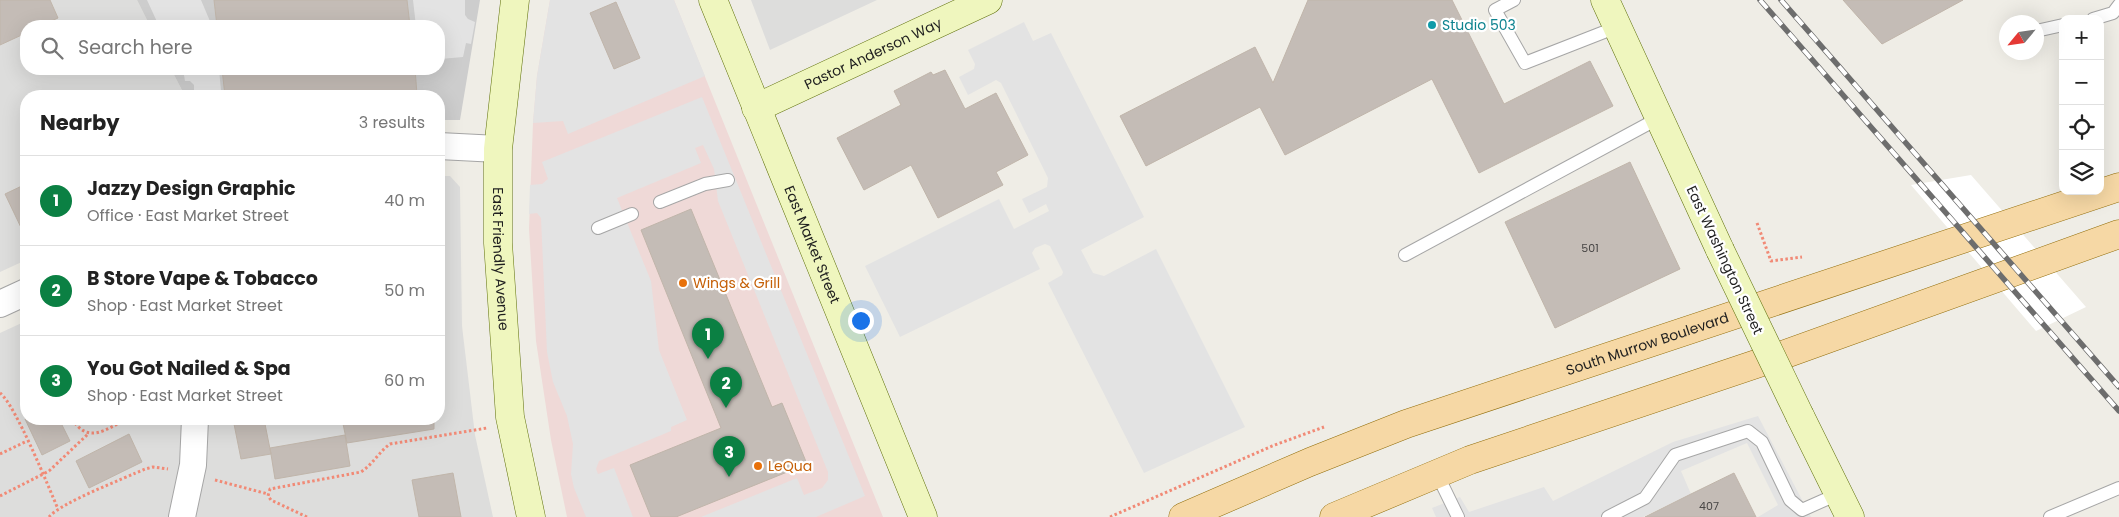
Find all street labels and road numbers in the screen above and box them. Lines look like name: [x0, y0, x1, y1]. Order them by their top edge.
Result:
street label: Pastor Anderson Way: [801, 13, 945, 94]
street label: East Washington Street: [1682, 182, 1768, 338]
street label: East Market Street: [779, 183, 845, 306]
street label: East Friendly Avenue: [488, 187, 514, 332]
street label: South Murrow Boulevard: [1563, 307, 1731, 380]

